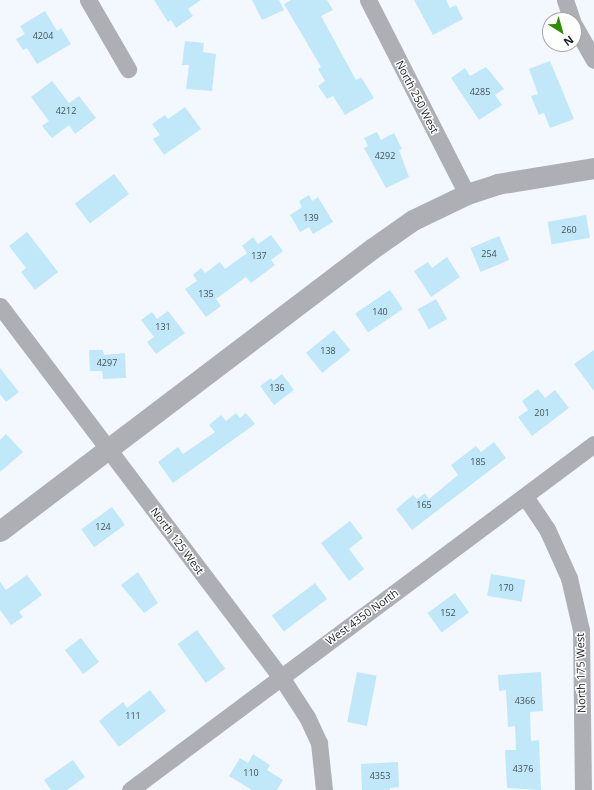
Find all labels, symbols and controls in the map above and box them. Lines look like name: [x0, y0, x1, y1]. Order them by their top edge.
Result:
north arrow: [542, 12, 582, 52]
house number: 4204: [33, 31, 53, 41]
text: N: [561, 32, 577, 50]
street label: North 250 West: [393, 58, 441, 136]
house number: 4285: [470, 87, 490, 97]
house number: 4212: [56, 106, 76, 116]
house number: 4292: [375, 151, 395, 161]
house number: 139: [303, 213, 319, 223]
house number: 260: [561, 225, 577, 235]
house number: 254: [481, 249, 497, 259]
house number: 137: [251, 251, 267, 261]
house number: 135: [198, 289, 214, 299]
house number: 140: [372, 307, 388, 317]
house number: 131: [155, 322, 171, 332]
house number: 138: [320, 346, 336, 356]
house number: 4297: [97, 358, 117, 368]
house number: 136: [269, 383, 285, 393]
house number: 201: [534, 408, 550, 418]
house number: 185: [470, 457, 486, 467]
house number: 165: [416, 500, 432, 510]
street label: North 125 West: [148, 505, 206, 577]
house number: 124: [95, 522, 111, 532]
house number: 170: [498, 583, 514, 593]
street label: West 4350 North: [323, 586, 401, 648]
house number: 152: [440, 608, 456, 618]
street label: North 175 West: [574, 633, 588, 713]
house number: 4366: [515, 696, 535, 706]
house number: 111: [125, 711, 141, 721]
house number: 4376: [513, 764, 533, 774]
house number: 110: [243, 768, 259, 778]
house number: 4353: [370, 771, 390, 781]

